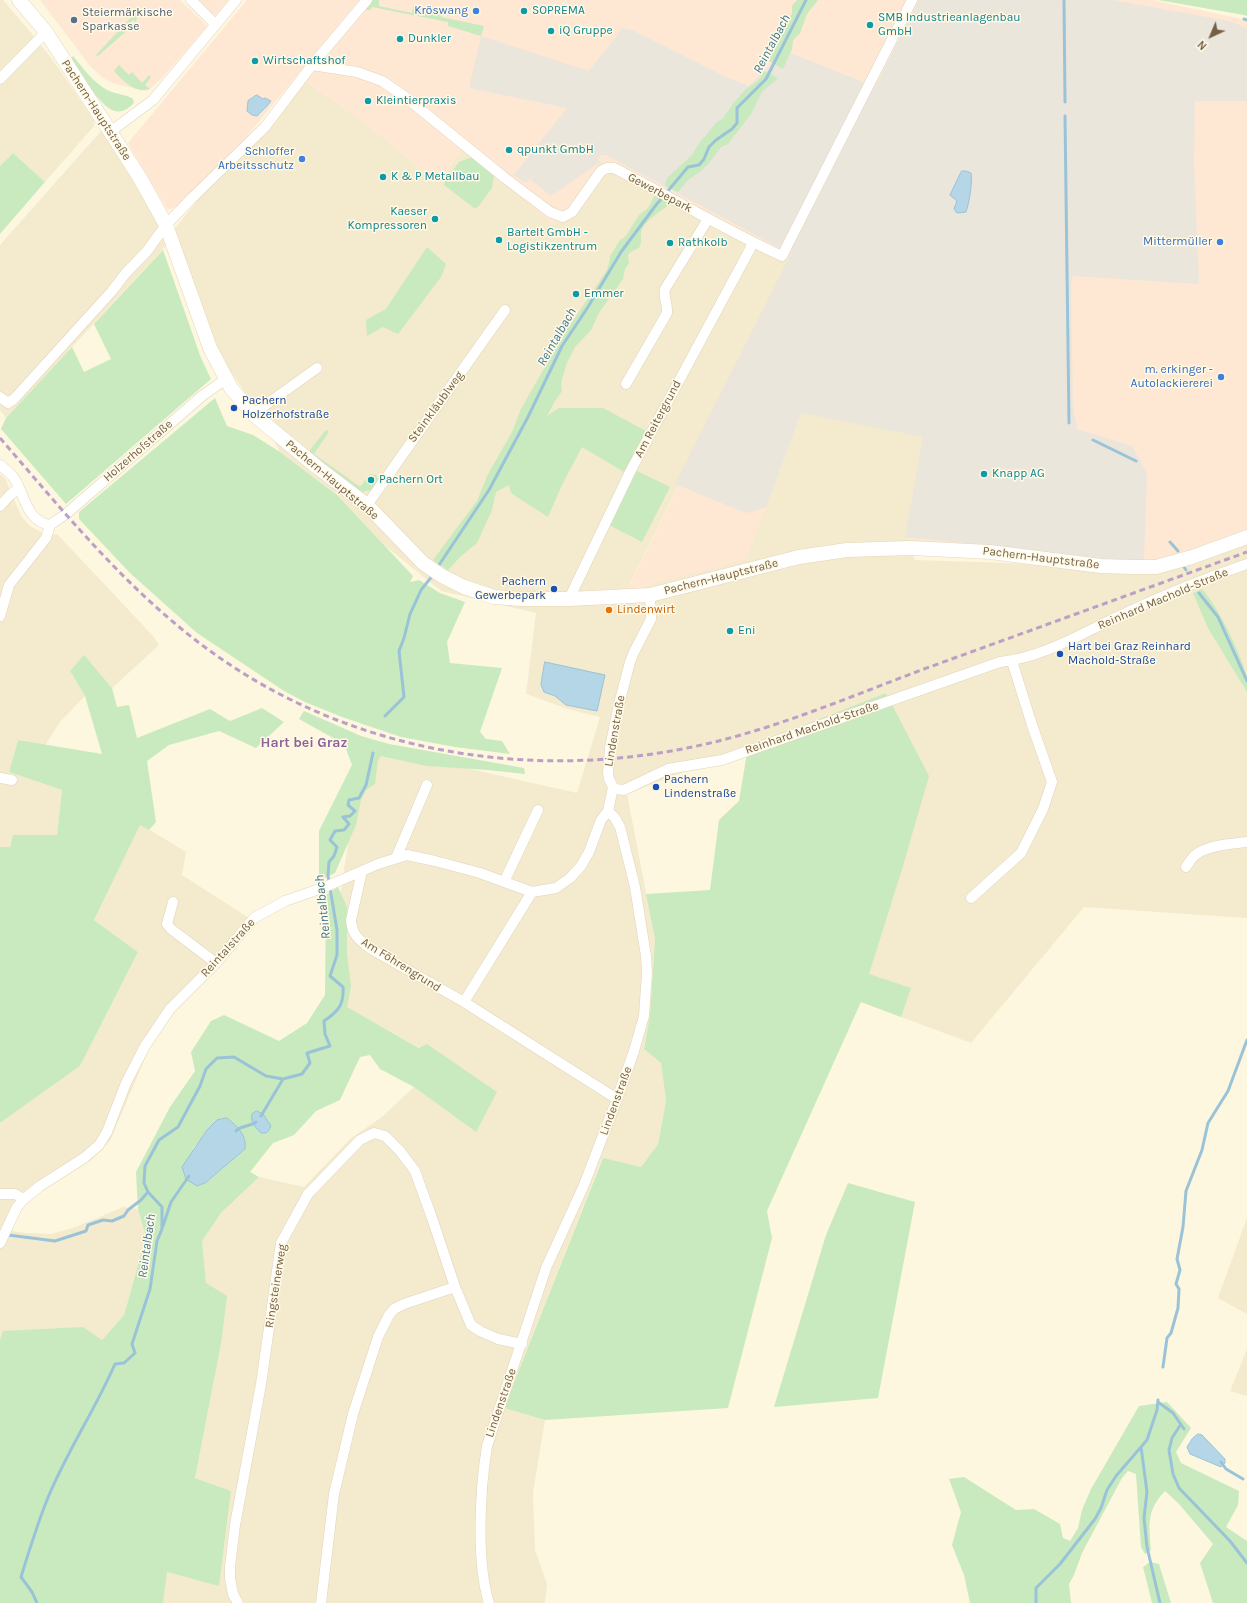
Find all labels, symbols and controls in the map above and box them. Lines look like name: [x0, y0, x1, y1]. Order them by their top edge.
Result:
place label: Kröswang: [414, 4, 468, 18]
place label: SOPREMA: [532, 4, 585, 18]
place label: Steiermärkische Sparkasse: [82, 6, 172, 34]
marker: Kröswang: [471, 6, 481, 16]
marker: SOPREMA: [519, 6, 529, 16]
place label: SMB Industrieanlagenbau GmbH: [878, 11, 1021, 39]
water label: Reintalbach: [750, 12, 794, 76]
marker: Steiermärkische Sparkasse: [69, 15, 79, 25]
north arrow: [1191, 16, 1231, 56]
marker: SMB Industrieanlagenbau GmbH: [865, 20, 875, 30]
place label: iQ Gruppe: [559, 24, 613, 38]
marker: iQ Gruppe: [546, 26, 556, 36]
place label: Dunkler: [408, 32, 451, 46]
marker: Dunkler: [395, 34, 405, 44]
text: N: [1195, 38, 1210, 52]
place label: Wirtschaftshof: [263, 54, 345, 68]
marker: Wirtschaftshof: [250, 56, 260, 66]
street label: Pachern-Hauptstraße: [58, 57, 134, 163]
place label: Kleintierpraxis: [376, 94, 456, 108]
marker: Kleintierpraxis: [363, 96, 373, 106]
place label: qpunkt GmbH: [517, 143, 594, 157]
place label: Schloffer Arbeitsschutz: [218, 145, 294, 173]
marker: qpunkt GmbH: [504, 145, 514, 155]
marker: Schloffer Arbeitsschutz: [297, 154, 307, 164]
place label: K & P Metallbau: [391, 170, 480, 184]
street label: Gewerbepark: [625, 170, 695, 216]
marker: K & P Metallbau: [378, 172, 388, 182]
place label: Kaeser Kompressoren: [348, 205, 427, 233]
marker: Kaeser Kompressoren: [430, 214, 440, 224]
place label: Bartelt GmbH - Logistikzentrum: [507, 226, 597, 254]
marker: Bartelt GmbH - Logistikzentrum: [494, 235, 504, 245]
place label: Mittermüller: [1143, 235, 1212, 249]
place label: Rathkolb: [678, 236, 727, 250]
marker: Mittermüller: [1215, 237, 1225, 247]
marker: Rathkolb: [665, 238, 675, 248]
place label: Emmer: [584, 287, 624, 301]
marker: Emmer: [571, 289, 581, 299]
water label: Reintalbach: [534, 305, 580, 369]
place label: m. erkinger - Autolackiererei: [1131, 363, 1213, 391]
street label: Steinkläublweg: [405, 368, 467, 446]
marker: m. erkinger - Autolackiererei: [1216, 372, 1226, 382]
street label: Am Reitergrund: [632, 378, 684, 460]
place label: Pachern Holzerhofstraße: [242, 394, 329, 422]
marker: Pachern Holzerhofstraße: [229, 403, 239, 413]
street label: Holzerhofstraße: [100, 417, 176, 485]
street label: Pachern-Hauptstraße: [282, 437, 382, 523]
place label: Knapp AG: [992, 467, 1045, 481]
marker: Knapp AG: [979, 469, 989, 479]
place label: Pachern Ort: [379, 473, 443, 487]
marker: Pachern Ort: [366, 475, 376, 485]
street label: Pachern-Hauptstraße: [982, 544, 1100, 572]
street label: Pachern-Hauptstraße: [662, 556, 780, 598]
street label: Reinhard Machold-Straße: [1096, 565, 1230, 633]
place label: Pachern Gewerbepark: [475, 575, 546, 603]
marker: Pachern Gewerbepark: [549, 584, 559, 594]
place label: Lindenwirt: [617, 603, 675, 617]
marker: Lindenwirt: [604, 605, 614, 615]
place label: Eni: [738, 624, 756, 638]
marker: Eni: [725, 626, 735, 636]
place label: Hart bei Graz Reinhard Machold-Straße: [1068, 640, 1191, 668]
marker: Hart bei Graz Reinhard Machold-Straße: [1055, 649, 1065, 659]
street label: Lindenstraße: [602, 694, 628, 768]
street label: Reinhard Machold-Straße: [743, 698, 881, 758]
district label: Hart bei Graz: [261, 735, 347, 751]
place label: Pachern Lindenstraße: [664, 773, 736, 801]
marker: Pachern Lindenstraße: [651, 782, 661, 792]
water label: Reintalbach: [312, 874, 334, 940]
street label: Reintalstraße: [198, 916, 258, 980]
street label: Am Föhrengrund: [359, 935, 443, 995]
street label: Lindenstraße: [597, 1065, 635, 1137]
water label: Reintalbach: [135, 1213, 159, 1279]
street label: Ringsteinerweg: [262, 1243, 290, 1329]
street label: Lindenstraße: [482, 1367, 520, 1439]

